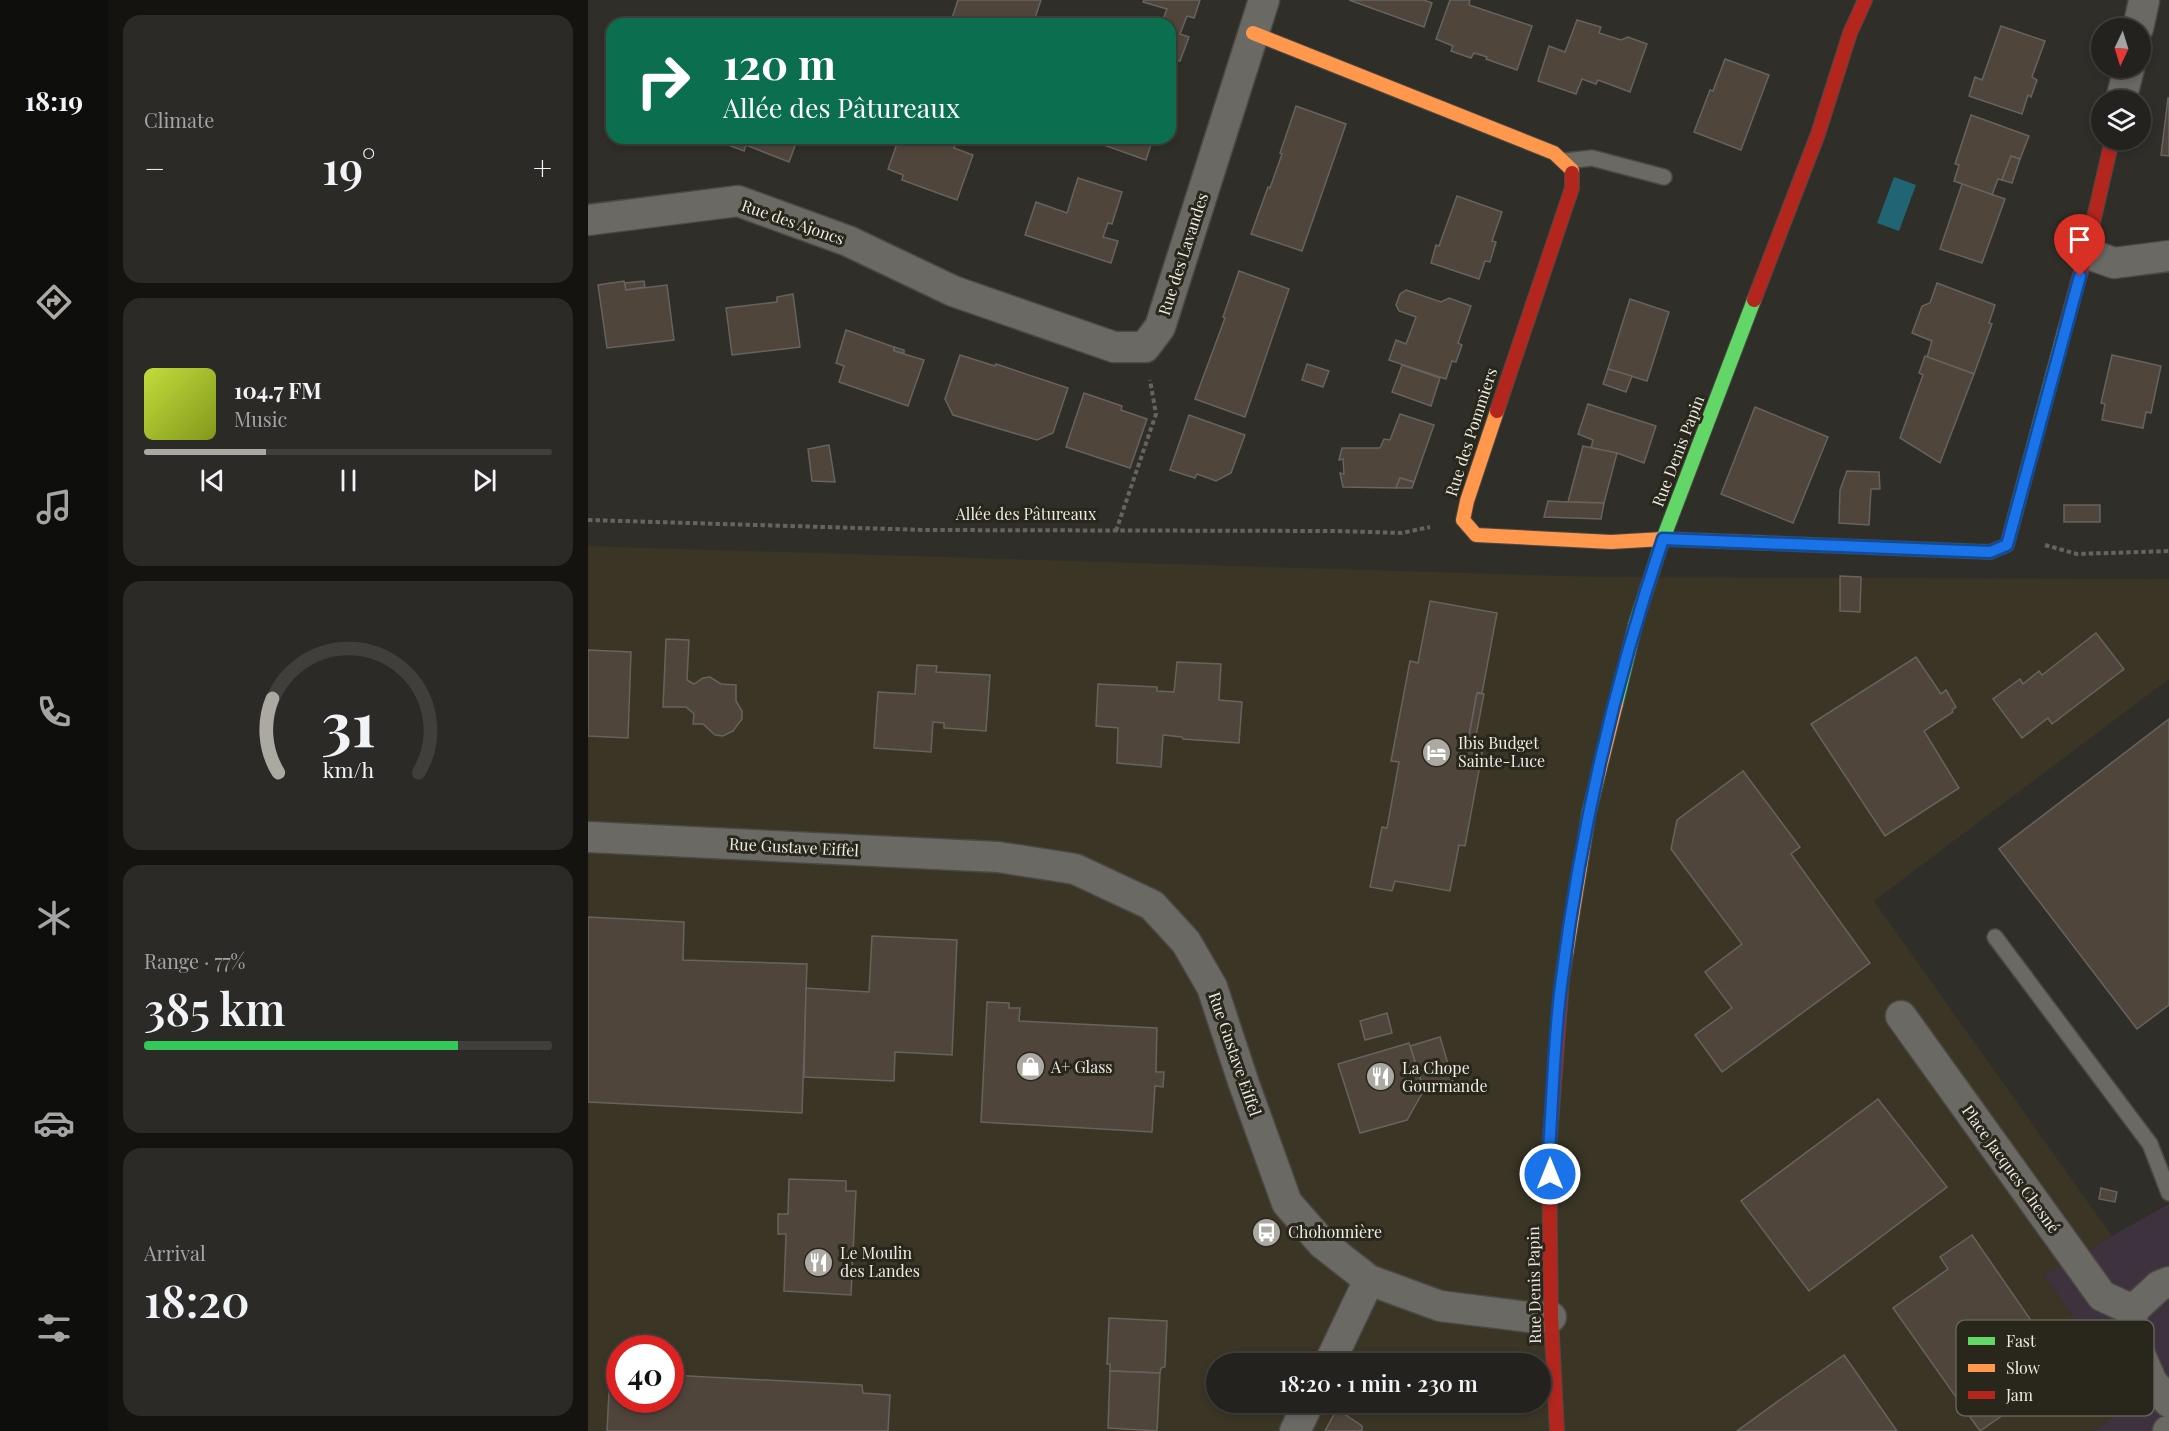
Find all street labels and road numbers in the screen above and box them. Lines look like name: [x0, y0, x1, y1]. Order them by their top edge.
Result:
street label: Rue des Lavandes: [1153, 190, 1212, 318]
street label: Rue des Ajoncs: [739, 194, 847, 249]
street label: Rue des Pommiers: [1440, 365, 1501, 499]
street label: Rue Denis Papin: [1647, 392, 1709, 509]
street label: Allée des Pâtureaux: [955, 503, 1097, 524]
street label: Rue Gustave Eiffel: [729, 833, 860, 860]
street label: Rue Gustave Eiffel: [1204, 989, 1267, 1119]
street label: Place Jacques Chesné: [1958, 1101, 2065, 1237]
street label: Rue Denis Papin: [1522, 1226, 1545, 1344]

